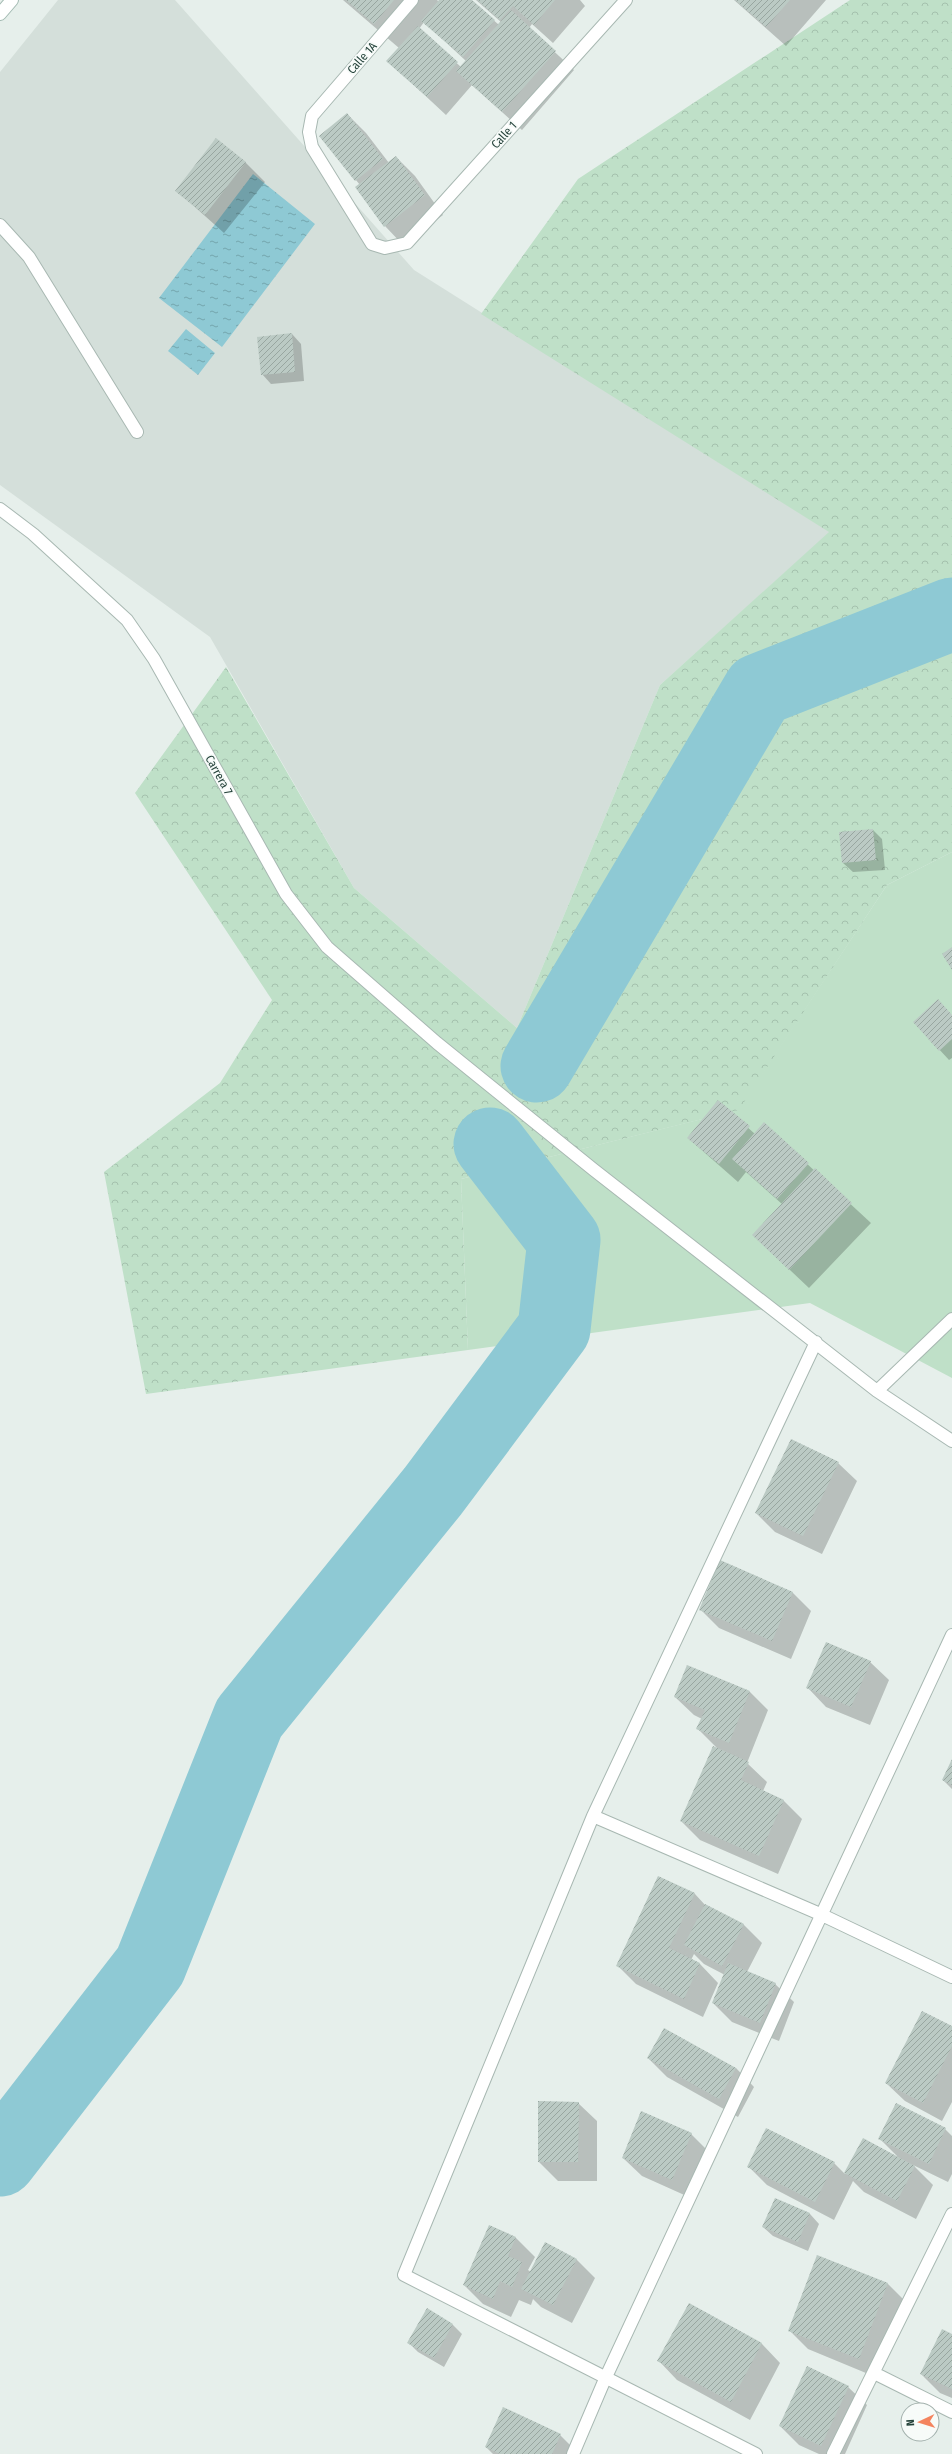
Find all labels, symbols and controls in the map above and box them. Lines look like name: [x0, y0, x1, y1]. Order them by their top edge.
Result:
street label: Calle 1A: [344, 39, 380, 77]
street label: Calle 1: [488, 119, 520, 151]
street label: Carrera 7: [202, 753, 236, 797]
north arrow: [900, 2402, 940, 2442]
text: N: [904, 2419, 917, 2426]

